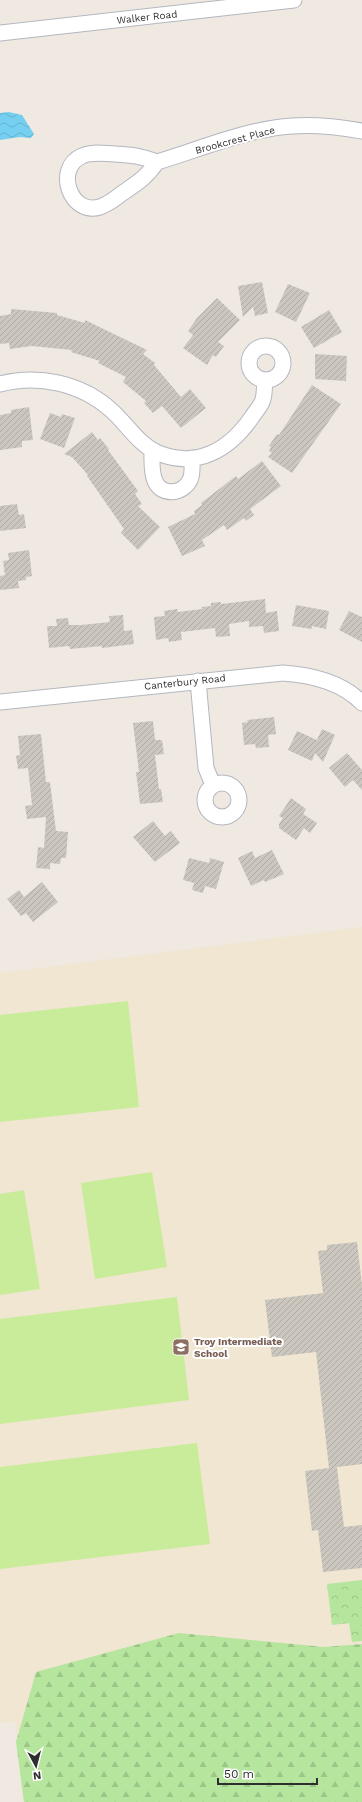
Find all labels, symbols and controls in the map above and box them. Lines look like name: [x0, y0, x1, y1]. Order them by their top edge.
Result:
street label: Walker Road: [116, 8, 178, 26]
street label: Brookcrest Place: [194, 124, 276, 156]
street label: Canterbury Road: [144, 672, 226, 692]
place label: Troy Intermediate School: [194, 1336, 282, 1359]
school or university icon: Troy Intermediate School: [171, 1337, 191, 1357]
north arrow: [16, 1746, 56, 1786]
scale bar: [218, 1760, 317, 1786]
text: 50 m: [224, 1767, 254, 1781]
text: N: [32, 1768, 42, 1782]

